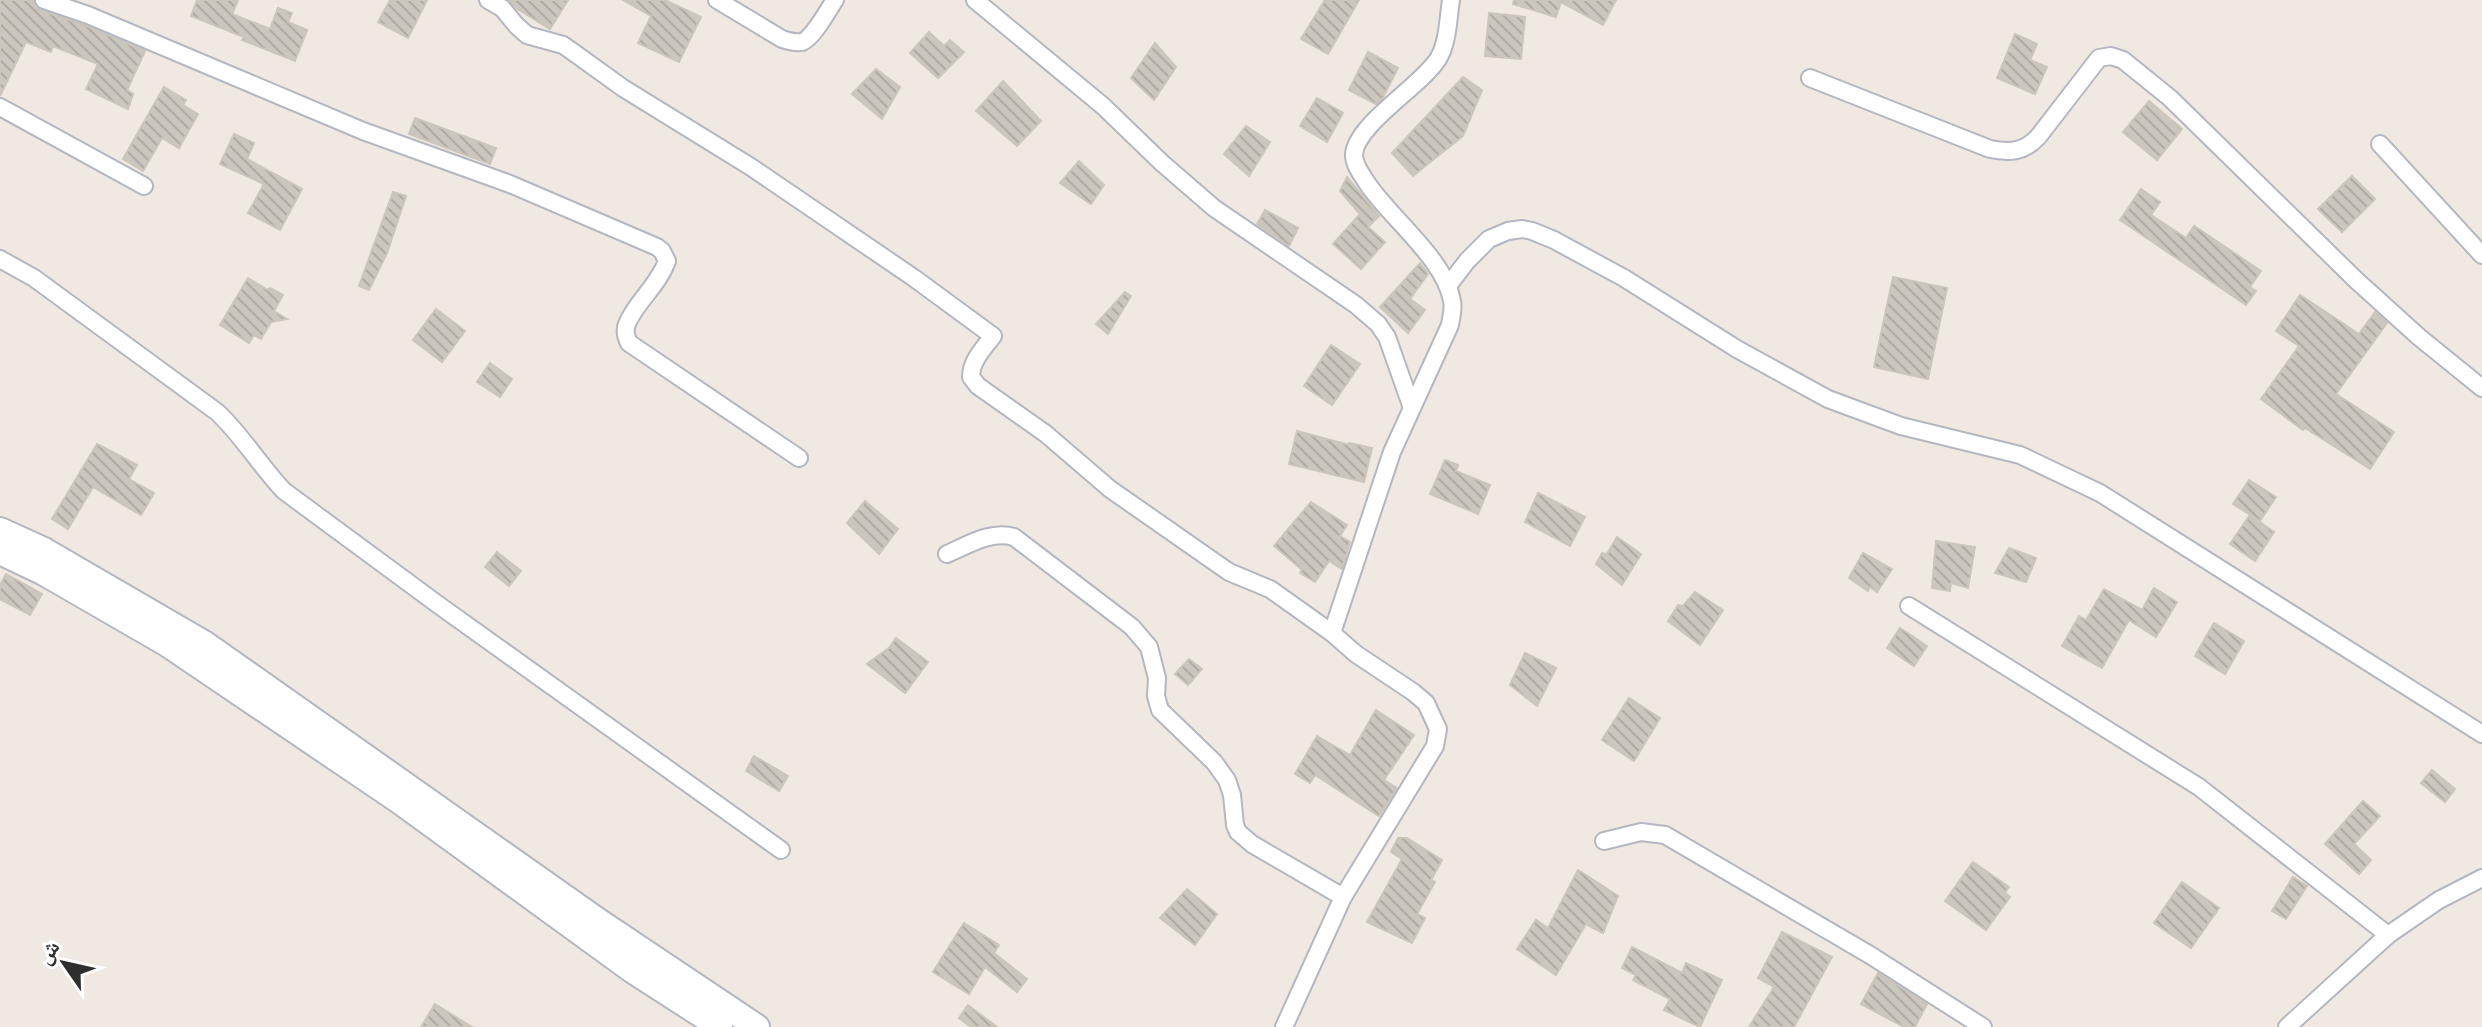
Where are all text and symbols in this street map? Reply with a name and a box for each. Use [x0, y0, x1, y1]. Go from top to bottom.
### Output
north arrow [24, 923, 104, 1003]
text: ش [30, 935, 66, 969]

